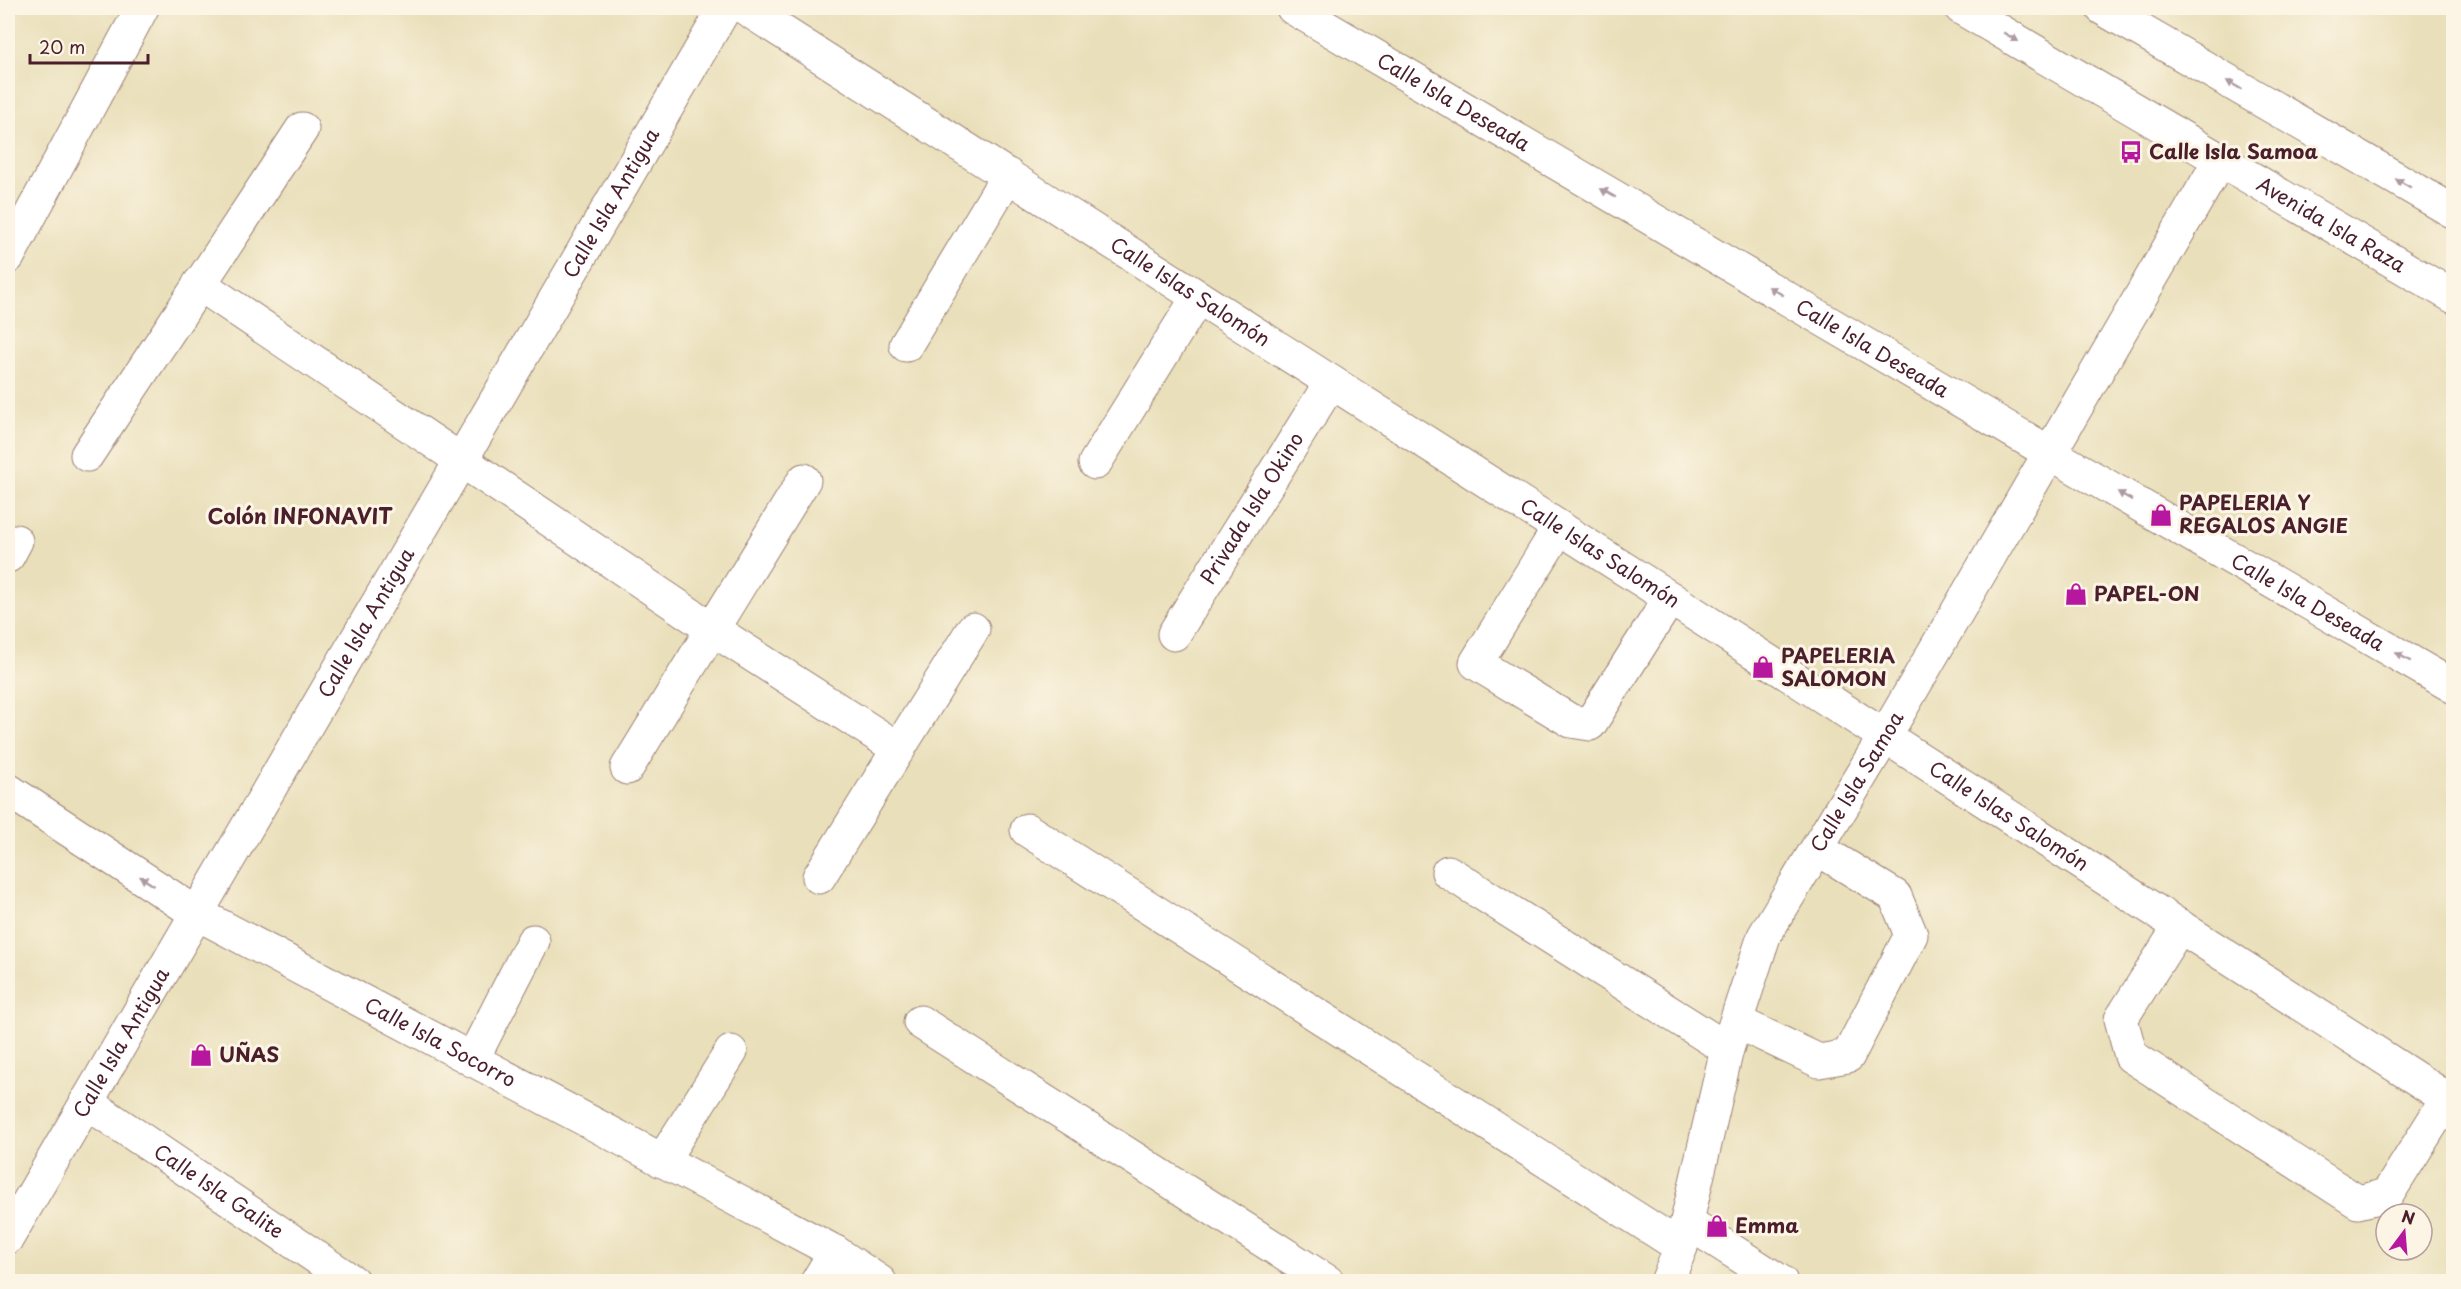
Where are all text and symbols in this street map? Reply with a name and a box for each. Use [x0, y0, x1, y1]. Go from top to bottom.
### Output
scale bar [30, 27, 148, 65]
one-way arrow [2003, 32, 2020, 42]
text: 20 m [39, 33, 85, 60]
street label: Calle Isla Deseada [1372, 45, 1536, 158]
one-way arrow [2225, 80, 2242, 90]
street label: Calle Isla Antigua [555, 121, 666, 283]
place label: Calle Isla Samoa [2149, 136, 2318, 166]
bus stop icon: Calle Isla Samoa [2118, 139, 2144, 165]
street label: Avenida Isla Raza [2252, 169, 2412, 280]
one-way arrow [2394, 178, 2411, 188]
one-way arrow [1600, 187, 1616, 198]
street label: Calle Islas Salomón [1105, 229, 1277, 353]
one-way arrow [1768, 286, 1784, 297]
street label: Calle Isla Deseada [1791, 291, 1955, 405]
street label: Privada Isla Okino [1193, 426, 1310, 590]
place label: PAPELERIA Y REGALOS ANGIE [2179, 487, 2348, 540]
street label: Calle Islas Salomón [1515, 490, 1686, 615]
one-way arrow [2117, 491, 2133, 502]
district label: Colón INFONAVIT [208, 499, 393, 531]
shop icon: PAPELERIA Y REGALOS ANGIE [2148, 502, 2174, 528]
street label: Calle Isla Antigua [310, 541, 421, 703]
street label: Calle Isla Deseada [2226, 545, 2391, 658]
place label: PAPEL-ON [2094, 578, 2200, 608]
shop icon: PAPEL-ON [2063, 581, 2089, 607]
place label: PAPELERIA SALOMON [1781, 640, 1895, 693]
one-way arrow [2395, 652, 2411, 663]
shop icon: PAPELERIA SALOMON [1750, 654, 1776, 680]
street label: Calle Isla Samoa [1802, 705, 1911, 858]
street label: Calle Islas Salomón [1923, 753, 2095, 878]
one-way arrow [138, 876, 155, 887]
street label: Calle Isla Antigua [65, 961, 176, 1123]
street label: Calle Isla Socorro [360, 989, 522, 1094]
place label: UÑAS [219, 1039, 279, 1069]
shop icon: UÑAS [188, 1042, 214, 1068]
street label: Calle Isla Galite [148, 1136, 290, 1245]
north arrow [2374, 1202, 2434, 1262]
text: N [2399, 1203, 2418, 1230]
place label: Emma [1735, 1210, 1799, 1240]
shop icon: Emma [1704, 1213, 1730, 1239]

